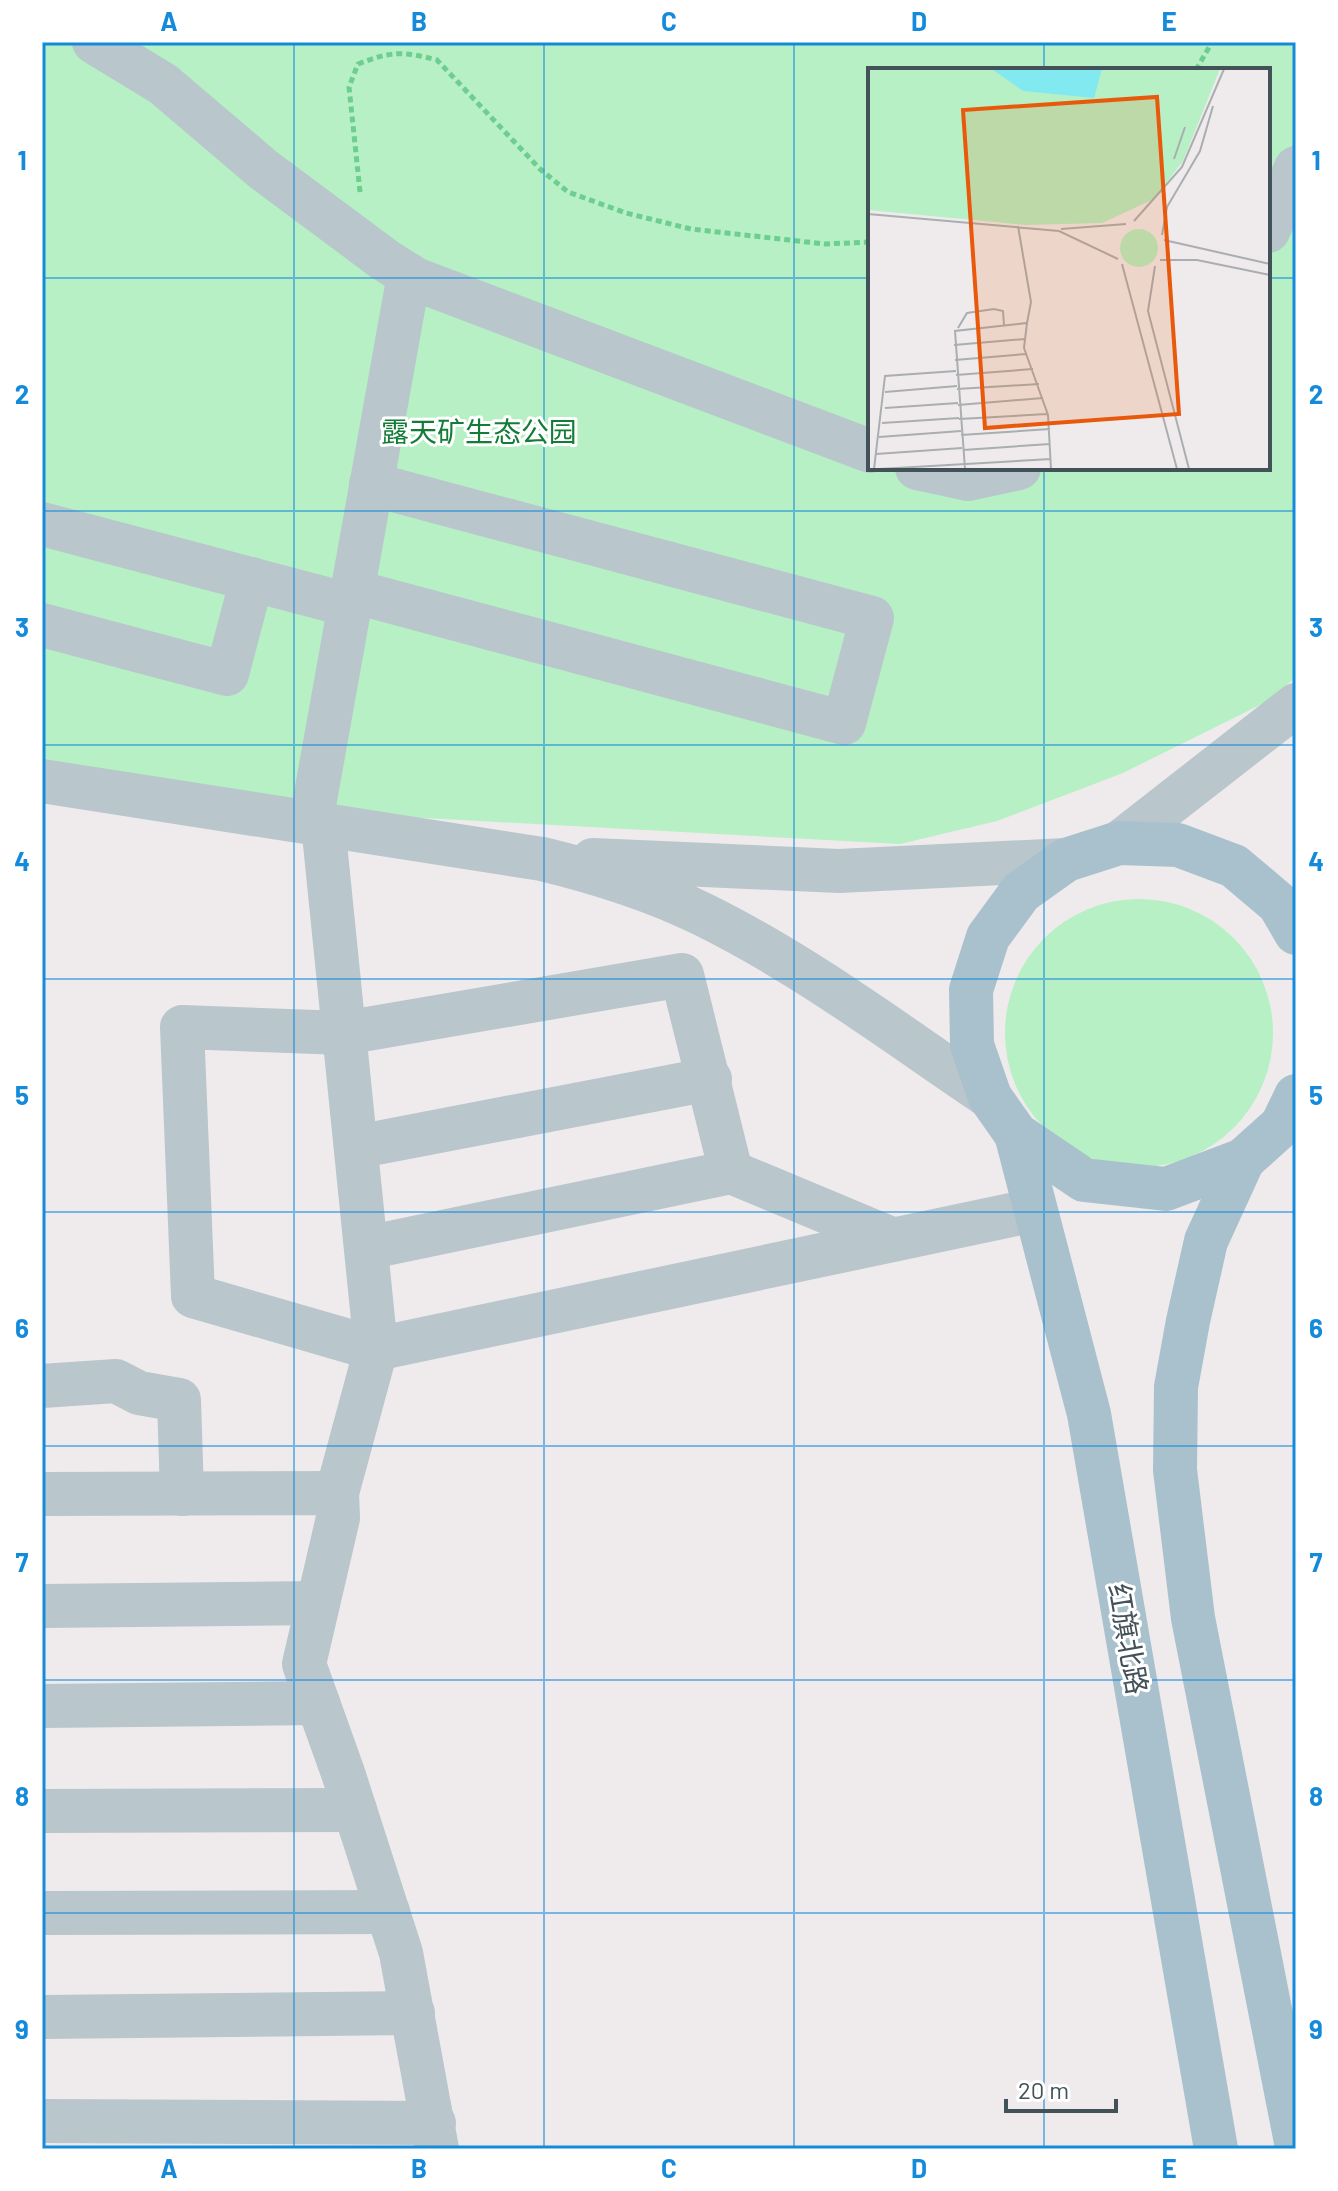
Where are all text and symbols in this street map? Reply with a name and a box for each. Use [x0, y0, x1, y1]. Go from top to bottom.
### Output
text: A [160, 5, 178, 36]
text: B [411, 5, 427, 36]
text: C [661, 5, 677, 36]
text: D [911, 5, 927, 36]
text: E [1161, 5, 1177, 36]
inset map [868, 68, 1270, 470]
text: 1 [17, 144, 27, 175]
text: 1 [1311, 144, 1321, 175]
text: 2 [15, 378, 29, 409]
text: 2 [1309, 378, 1323, 409]
park label: 露天矿生态公园 [381, 414, 577, 448]
text: 3 [15, 611, 29, 642]
text: 3 [1309, 611, 1323, 642]
text: 4 [14, 845, 30, 876]
text: 4 [1308, 845, 1324, 876]
text: 5 [15, 1079, 29, 1110]
text: 5 [1309, 1079, 1323, 1110]
text: 6 [15, 1312, 29, 1343]
text: 6 [1309, 1312, 1323, 1343]
text: 7 [16, 1546, 29, 1577]
text: 7 [1310, 1546, 1323, 1577]
street label: 红旗北路 [1103, 1581, 1155, 1697]
text: 8 [15, 1780, 29, 1811]
text: 8 [1309, 1780, 1323, 1811]
text: 9 [15, 2013, 29, 2044]
text: 9 [1309, 2013, 1323, 2044]
scale bar [1006, 2063, 1116, 2113]
text: 20 m [1018, 2075, 1069, 2104]
text: A [160, 2152, 178, 2183]
text: B [411, 2152, 427, 2183]
text: C [661, 2152, 677, 2183]
text: D [911, 2152, 927, 2183]
text: E [1161, 2152, 1177, 2183]

